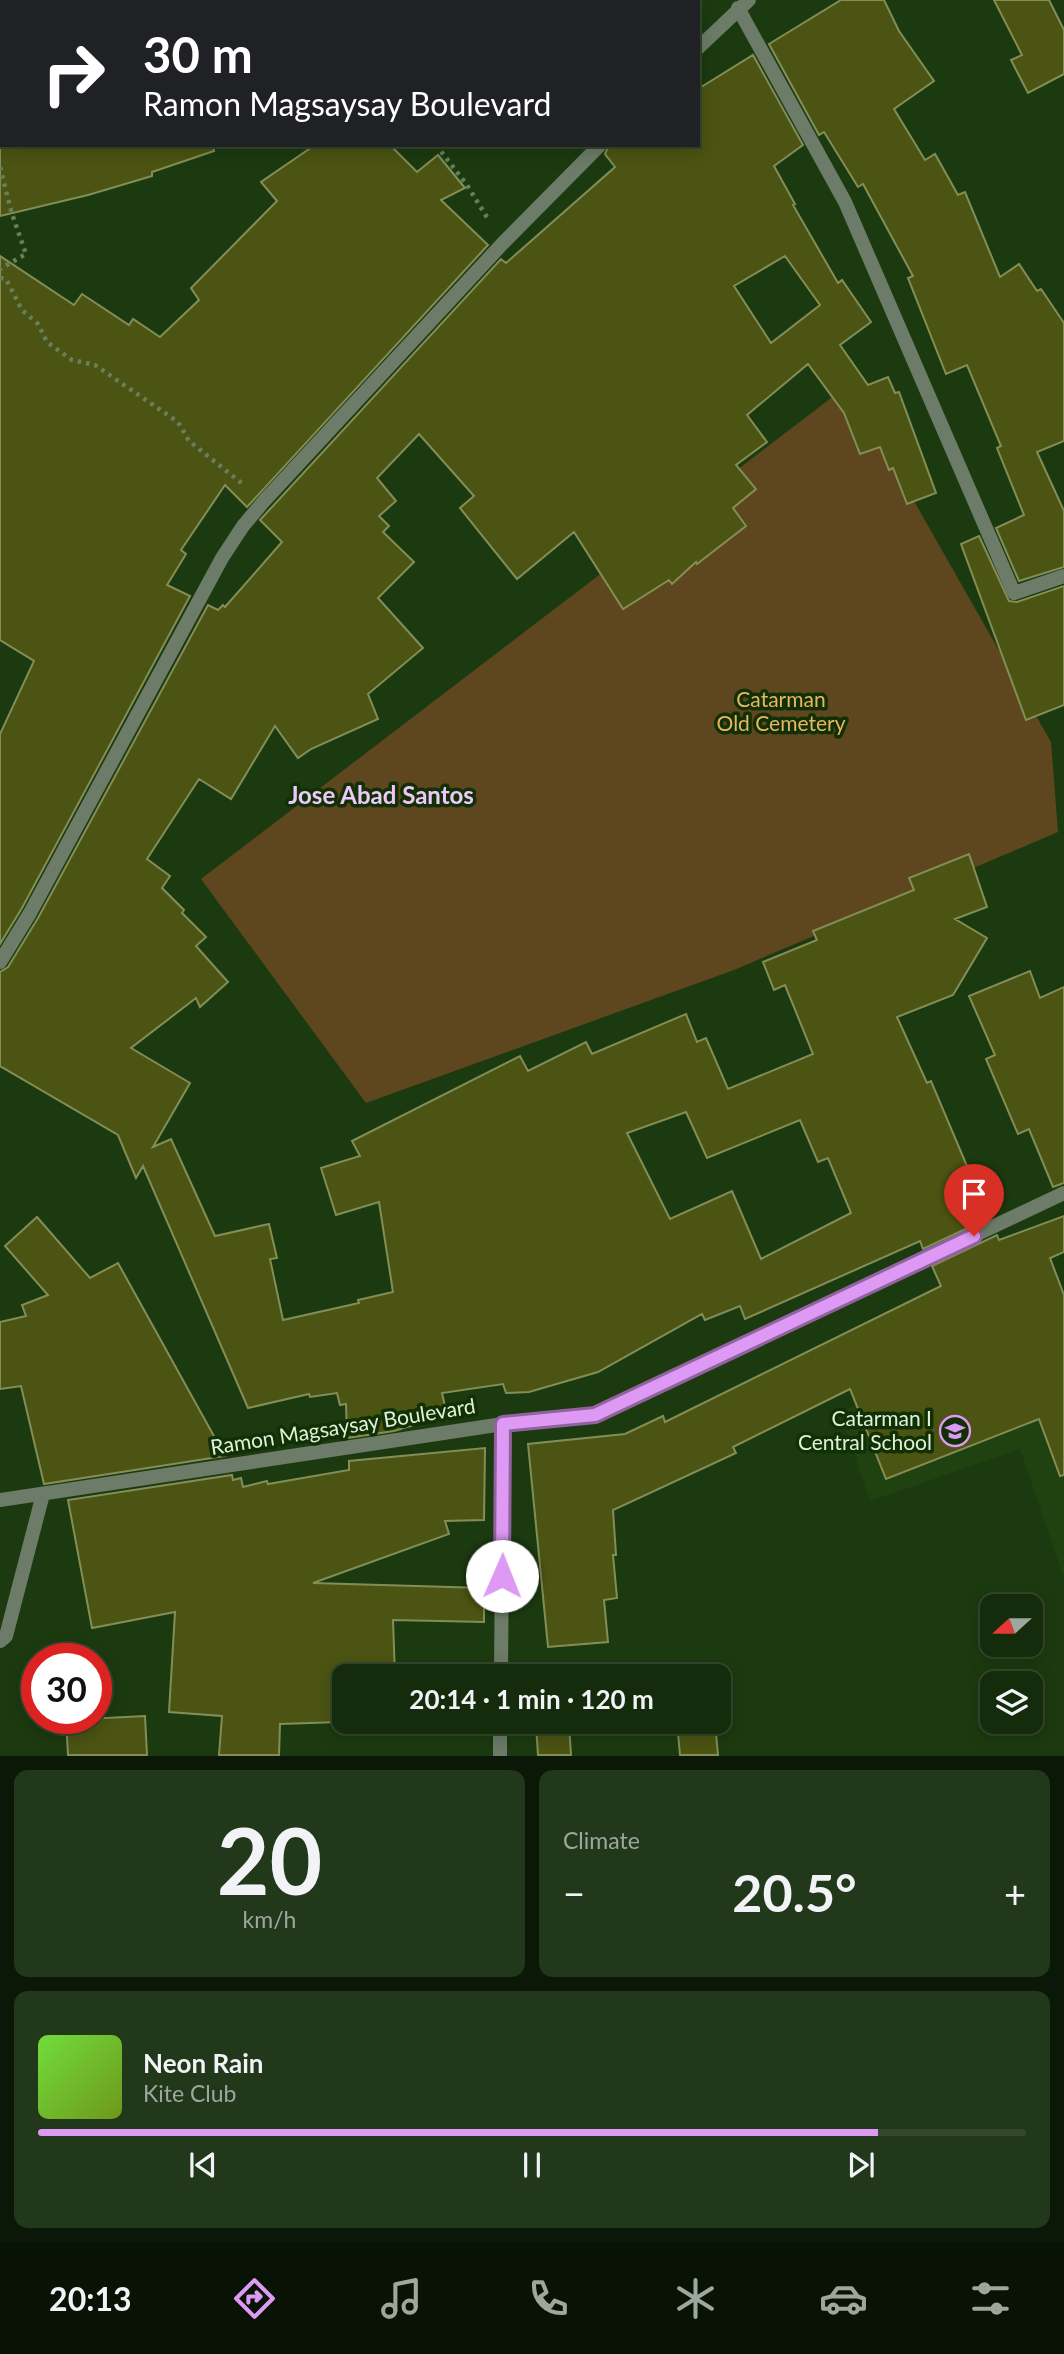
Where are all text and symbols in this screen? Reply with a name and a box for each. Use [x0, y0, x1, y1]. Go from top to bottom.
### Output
text: 30 m [143, 25, 253, 83]
icon: right [28, 28, 119, 119]
text: Ramon Magsaysay Boulevard [143, 84, 551, 123]
park label: Catarman Old Cemetery [717, 686, 846, 735]
district label: Jose Abad Santos [288, 780, 474, 809]
pin [944, 1164, 1004, 1236]
icon: arrive [955, 1175, 993, 1213]
street label: Ramon Magsaysay Boulevard [208, 1392, 477, 1459]
place label: Catarman I Central School [798, 1405, 932, 1454]
school or university icon: Catarman I Central School [938, 1414, 972, 1448]
position arrow [465, 1539, 539, 1613]
north arrow [980, 1594, 1043, 1657]
map controls [980, 1594, 1043, 1734]
speed limit sign: 30 [21, 1643, 112, 1734]
button: layers [980, 1671, 1043, 1734]
text: 20:14 · 1 min · 120 m [409, 1683, 654, 1715]
text: 20 [217, 1805, 322, 1914]
text: Climate [563, 1826, 640, 1854]
text: 20.5° [732, 1861, 857, 1923]
text: − [563, 1870, 585, 1916]
text: + [1004, 1870, 1026, 1916]
text: km/h [243, 1905, 296, 1933]
text: Neon Rain [143, 2047, 263, 2079]
text: Kite Club [143, 2079, 236, 2107]
icon: previous [184, 2146, 222, 2184]
icon: pause [513, 2146, 551, 2184]
icon: next [842, 2146, 880, 2184]
icon: directions [230, 2274, 279, 2323]
icon: music [377, 2274, 426, 2323]
icon: phone [524, 2274, 573, 2323]
icon: climate [671, 2274, 720, 2323]
icon: car [819, 2274, 868, 2323]
icon: filters [966, 2274, 1015, 2323]
text: 20:13 [49, 2279, 132, 2318]

